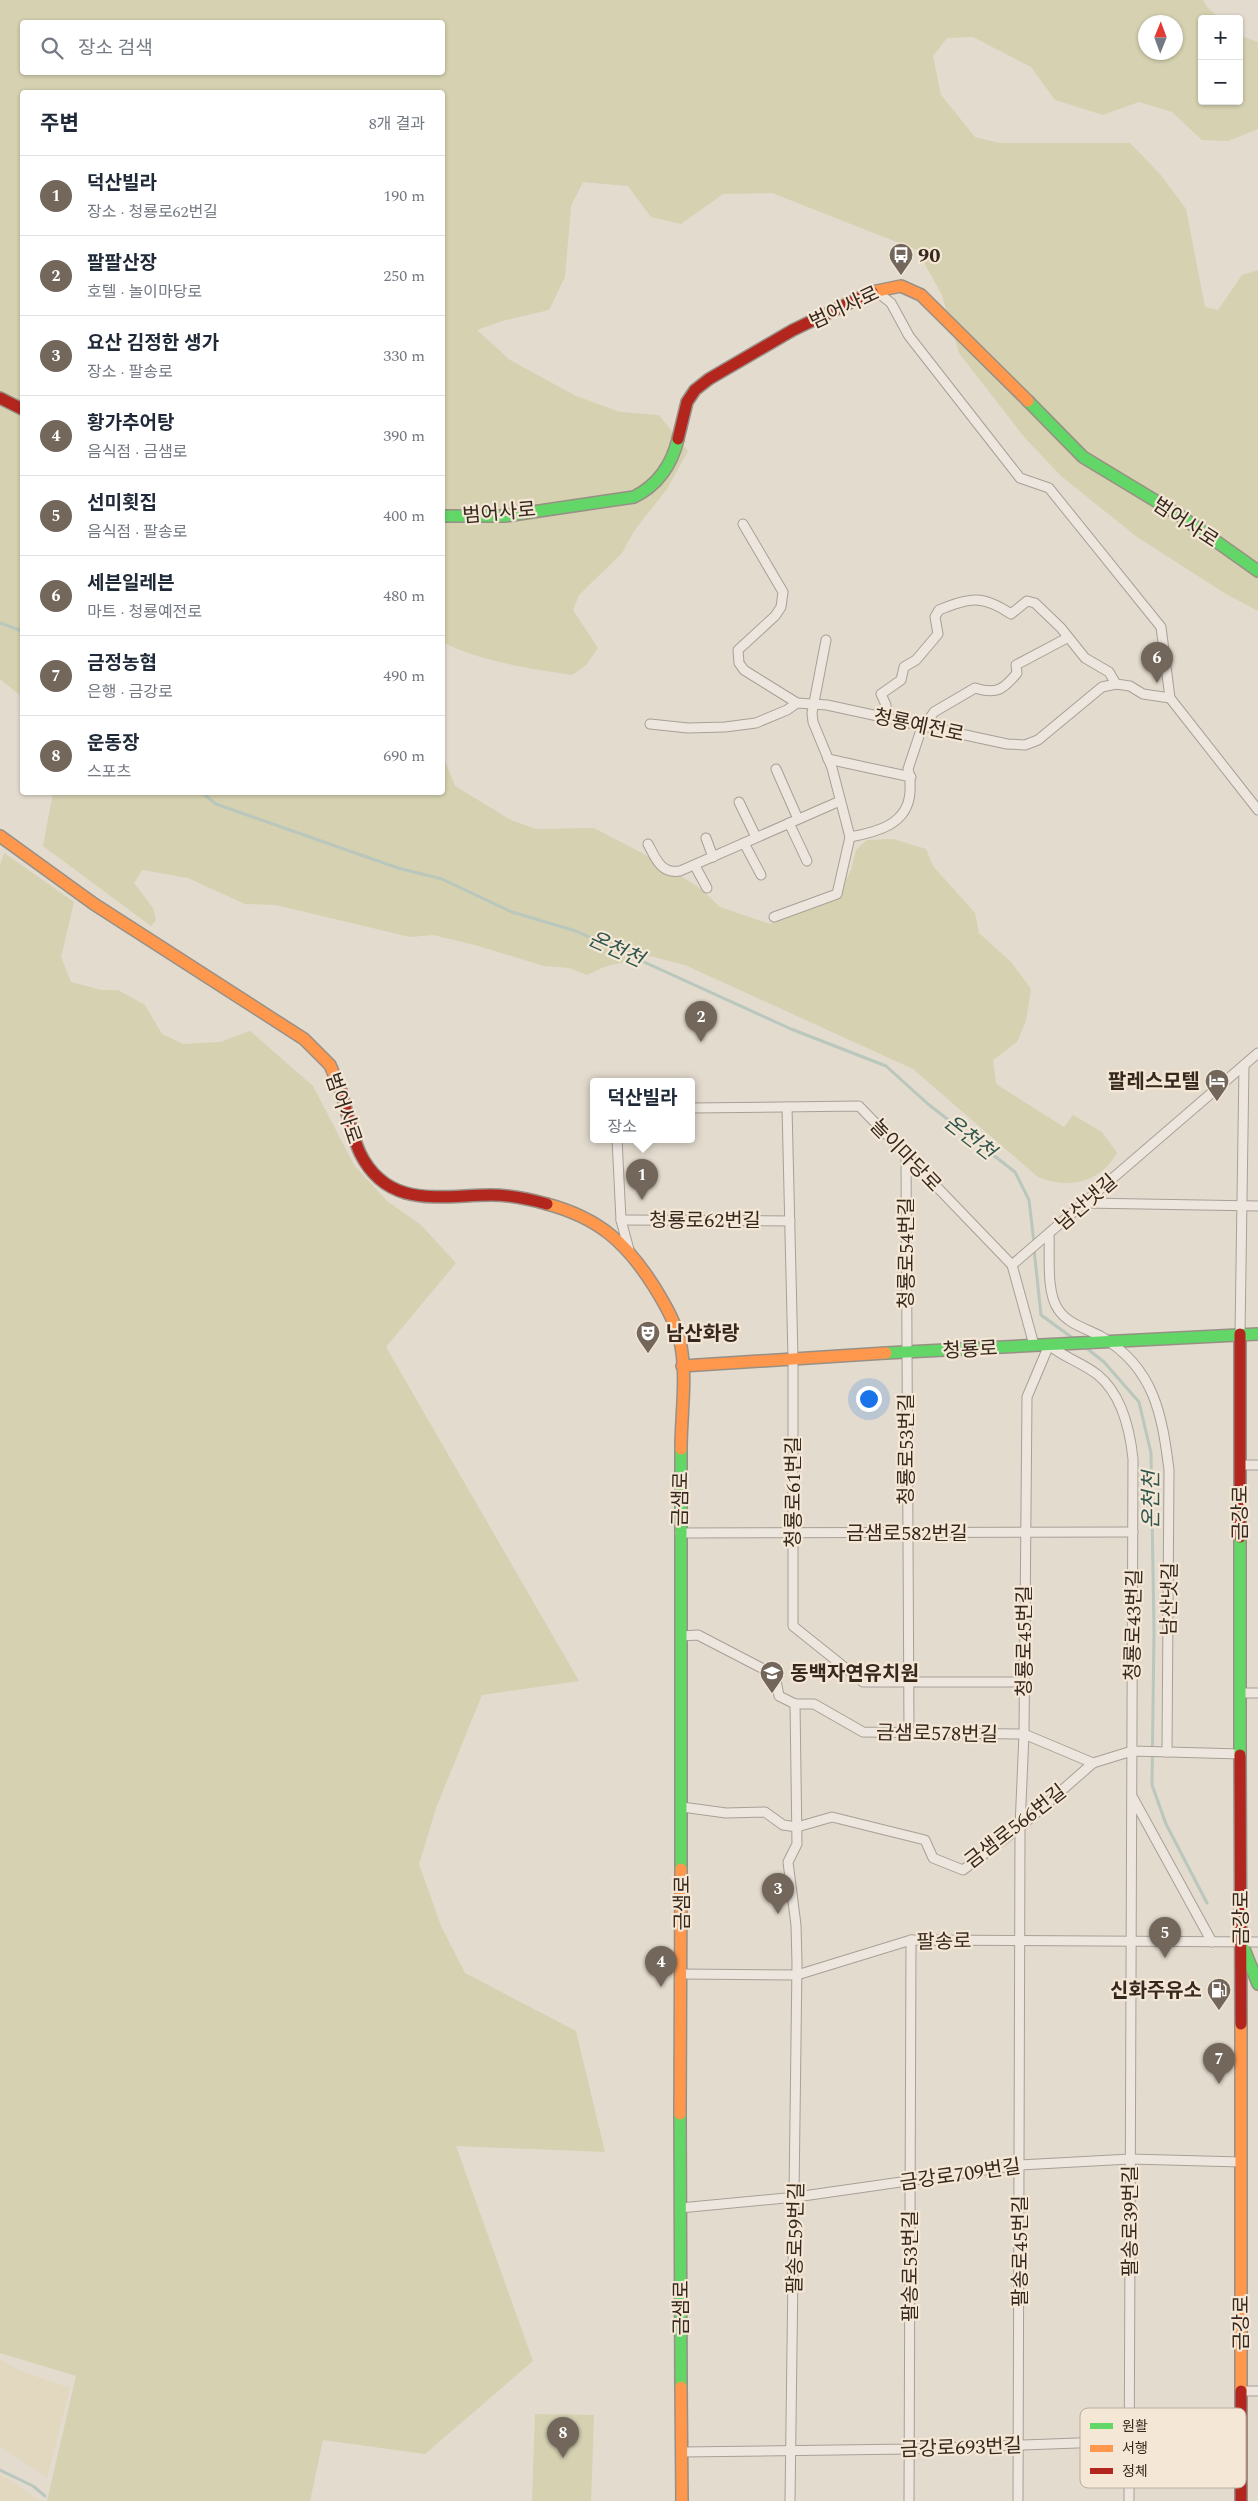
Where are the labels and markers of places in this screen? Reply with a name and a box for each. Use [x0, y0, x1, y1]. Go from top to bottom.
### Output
place label: 90 [918, 241, 940, 271]
bus stop icon: 90 [888, 242, 914, 276]
pin: 6 [1141, 642, 1173, 683]
pin: 2 [685, 1001, 717, 1042]
place label: 팔레스모텔 [1108, 1067, 1200, 1097]
hotel icon: 팔레스모텔 [1204, 1068, 1230, 1102]
pin: 1 [626, 1159, 658, 1200]
place label: 남산화랑 [666, 1319, 740, 1349]
theatre icon: 남산화랑 [635, 1320, 661, 1354]
place label: 동백자연유치원 [790, 1659, 919, 1689]
school or university icon: 동백자연유치원 [759, 1660, 785, 1694]
pin: 3 [762, 1873, 794, 1914]
pin: 5 [1149, 1917, 1181, 1958]
pin: 4 [645, 1946, 677, 1987]
place label: 신화주유소 [1110, 1976, 1202, 2006]
fuel station icon: 신화주유소 [1206, 1977, 1232, 2011]
pin: 7 [1203, 2043, 1235, 2084]
pin: 8 [547, 2417, 579, 2458]

